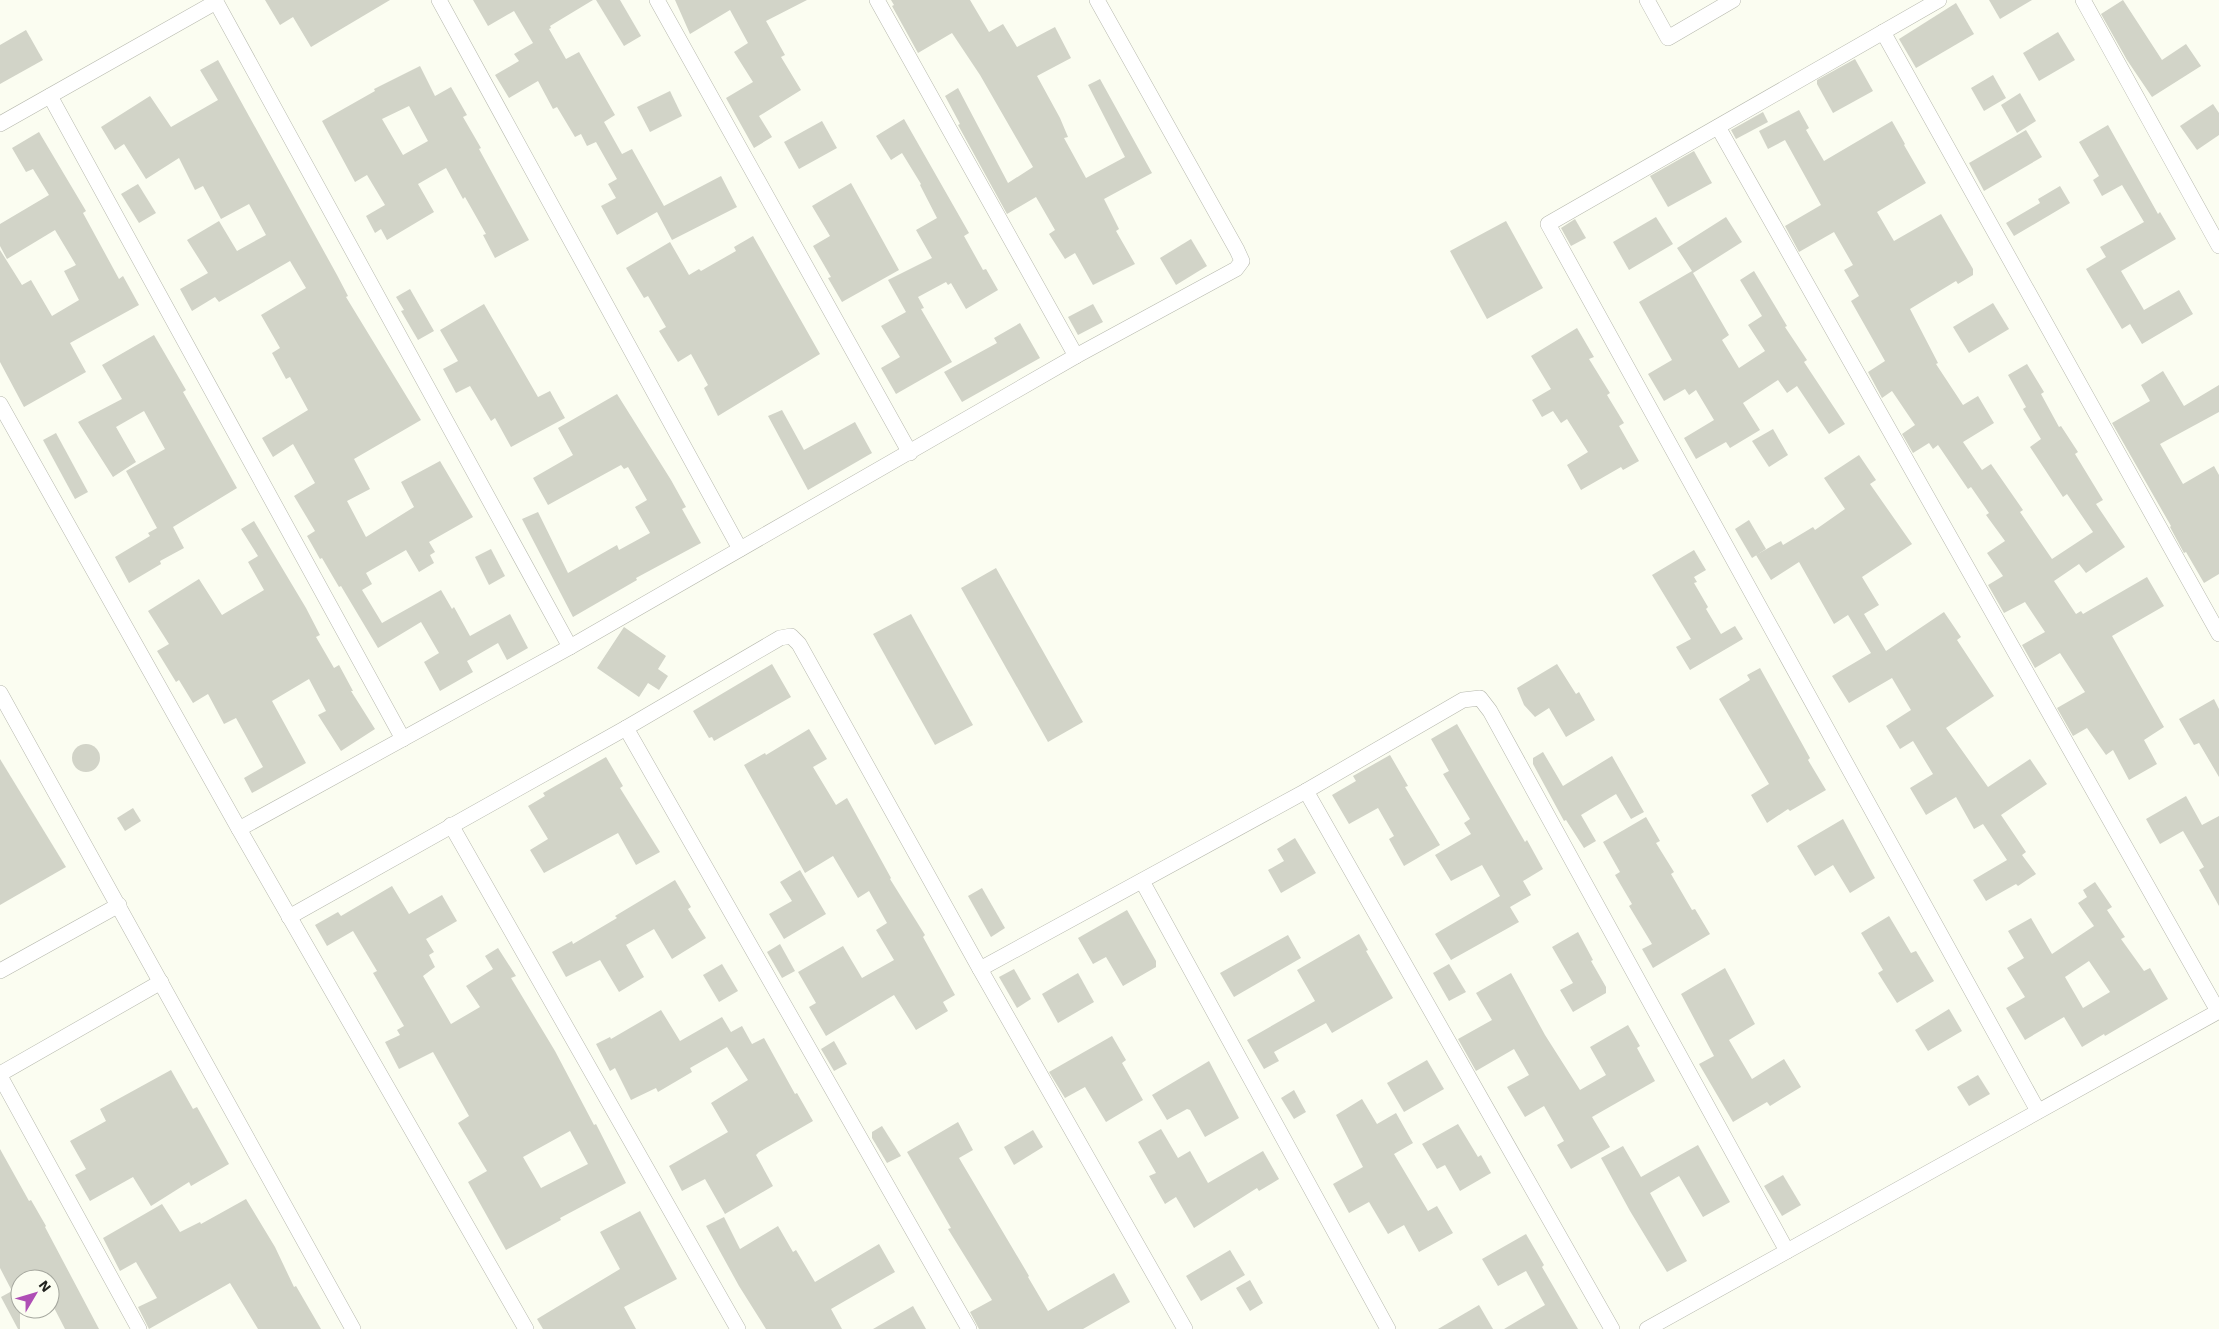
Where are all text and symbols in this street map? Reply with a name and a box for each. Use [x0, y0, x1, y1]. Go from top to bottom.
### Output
north arrow [10, 1269, 60, 1319]
text: N [36, 1277, 55, 1295]

